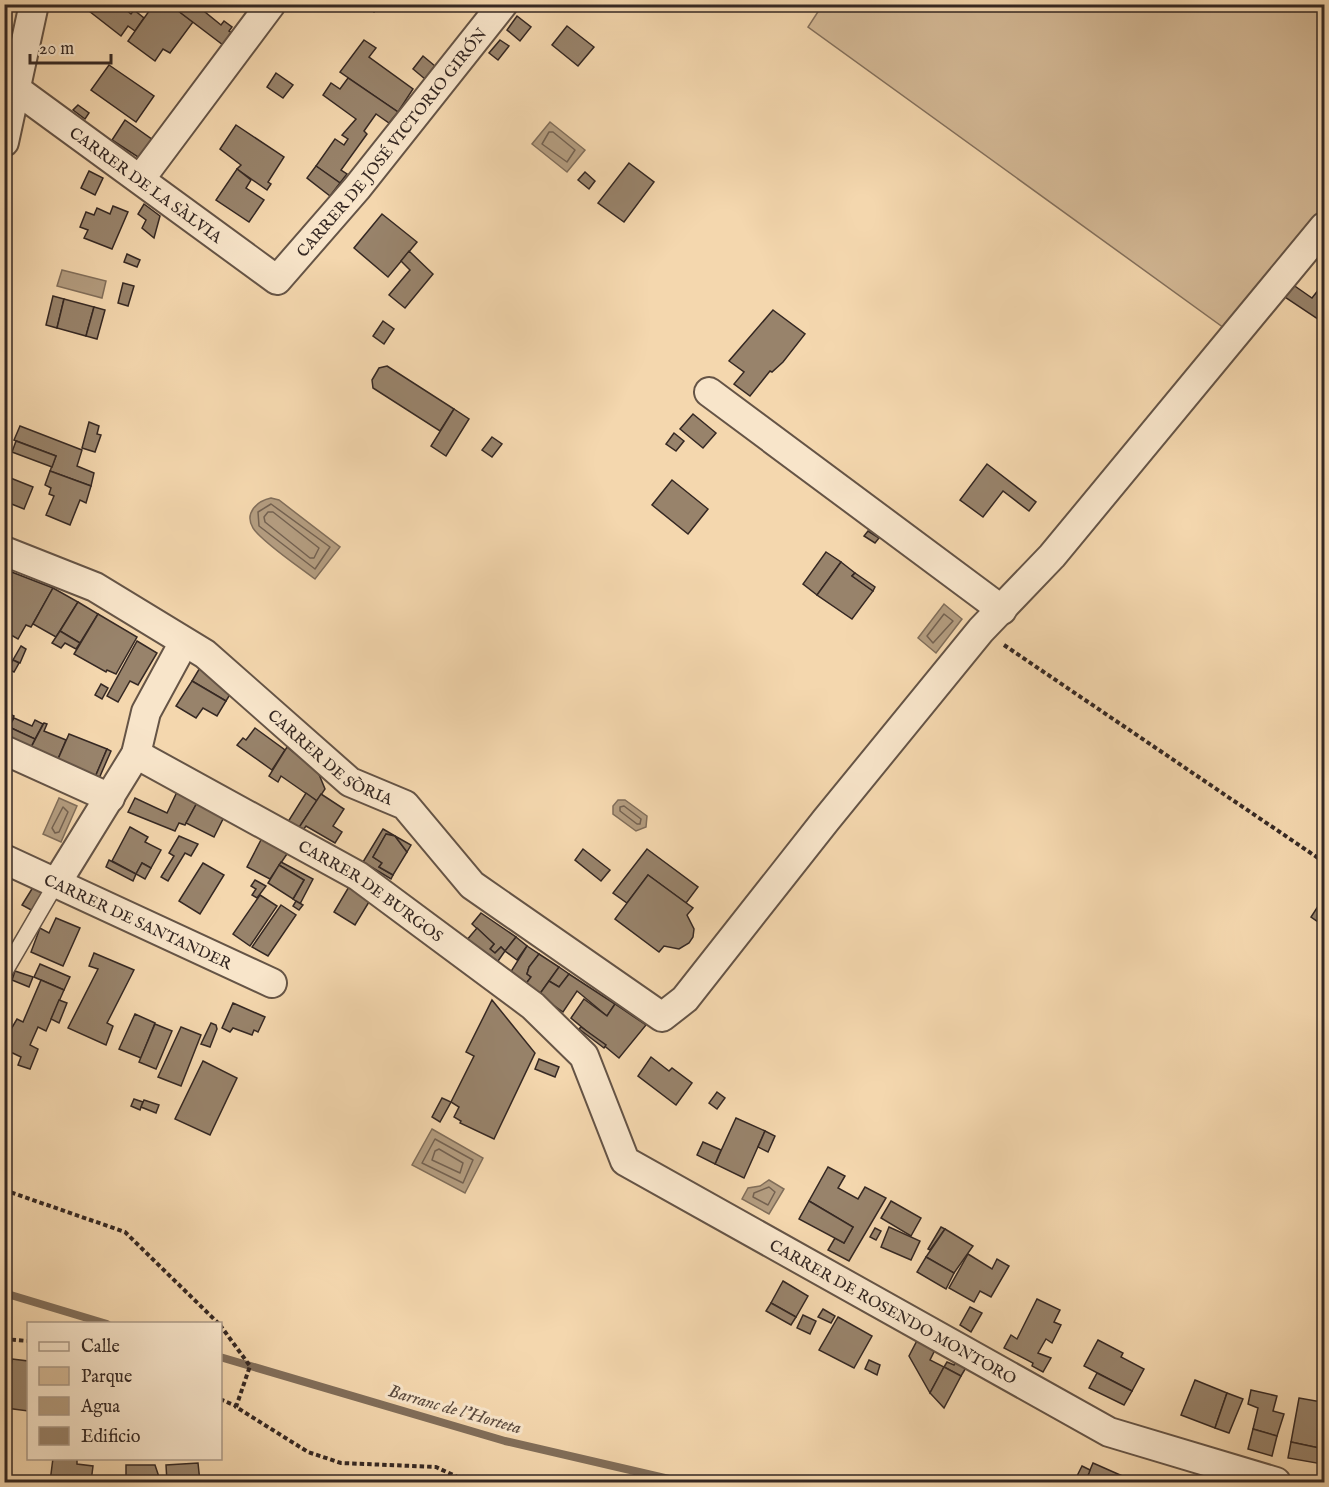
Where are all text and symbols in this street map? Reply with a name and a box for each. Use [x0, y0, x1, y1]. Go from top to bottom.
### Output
street label: CARRER DE JOSÉ VICTORIO GIRÓN [293, 25, 492, 262]
scale bar [30, 27, 111, 65]
text: 20 m [39, 38, 74, 61]
street label: CARRER DE LA SÀLVIA [65, 124, 226, 249]
street label: CARRER DE SÒRIA [263, 706, 396, 811]
street label: CARRER DE BURGOS [294, 837, 446, 948]
street label: CARRER DE SANTANDER [40, 871, 235, 975]
street label: CARRER DE ROSENDO MONTORO [765, 1236, 1019, 1390]
legend [27, 1322, 222, 1460]
text: Calle [81, 1336, 120, 1359]
text: Parque [81, 1366, 132, 1389]
water label: Barranc de l'Horteta [385, 1380, 524, 1440]
text: Agua [80, 1396, 120, 1419]
text: Edificio [81, 1426, 141, 1449]

